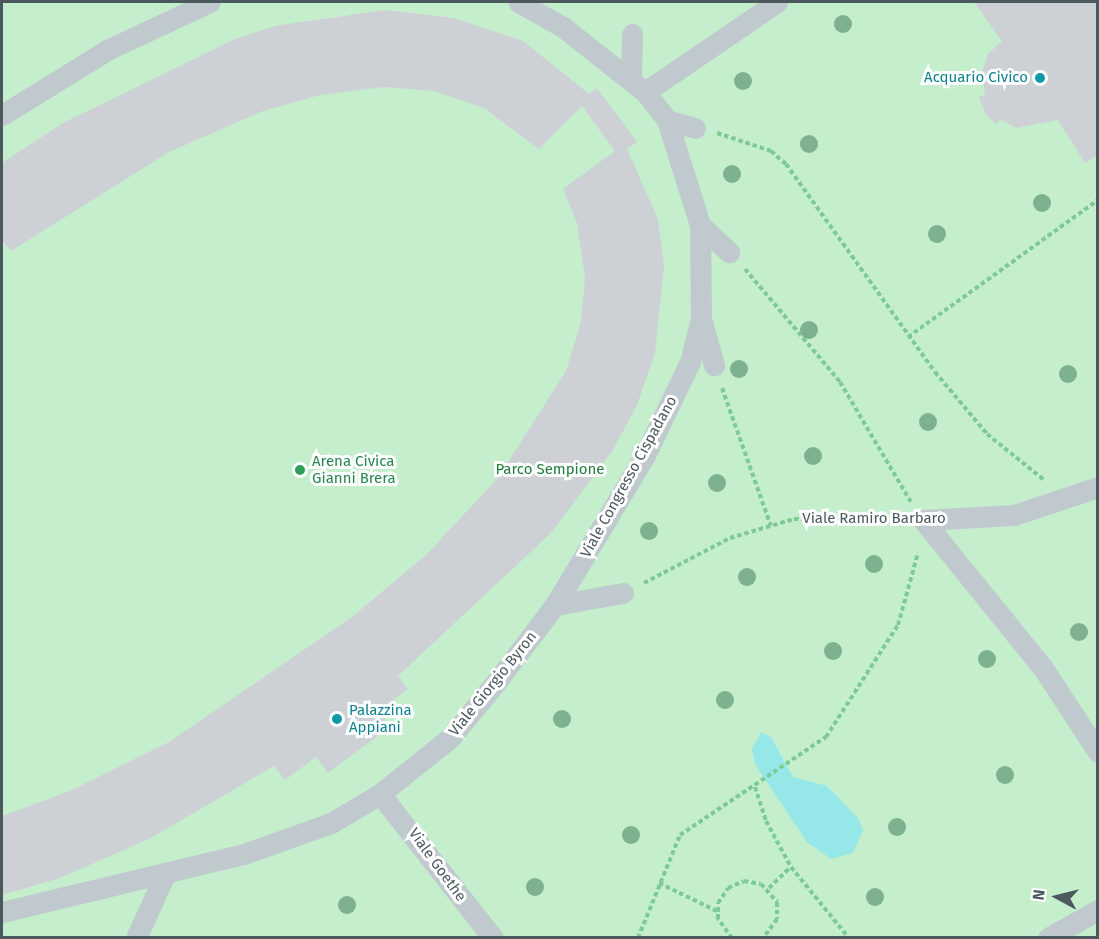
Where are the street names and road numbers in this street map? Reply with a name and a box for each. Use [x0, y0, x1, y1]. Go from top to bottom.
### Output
street label: Viale Congresso Cispadano [577, 393, 681, 561]
street label: Viale Ramiro Barbaro [802, 510, 946, 528]
street label: Viale Giorgio Byron [445, 628, 541, 740]
street label: Viale Goethe [404, 825, 470, 905]

